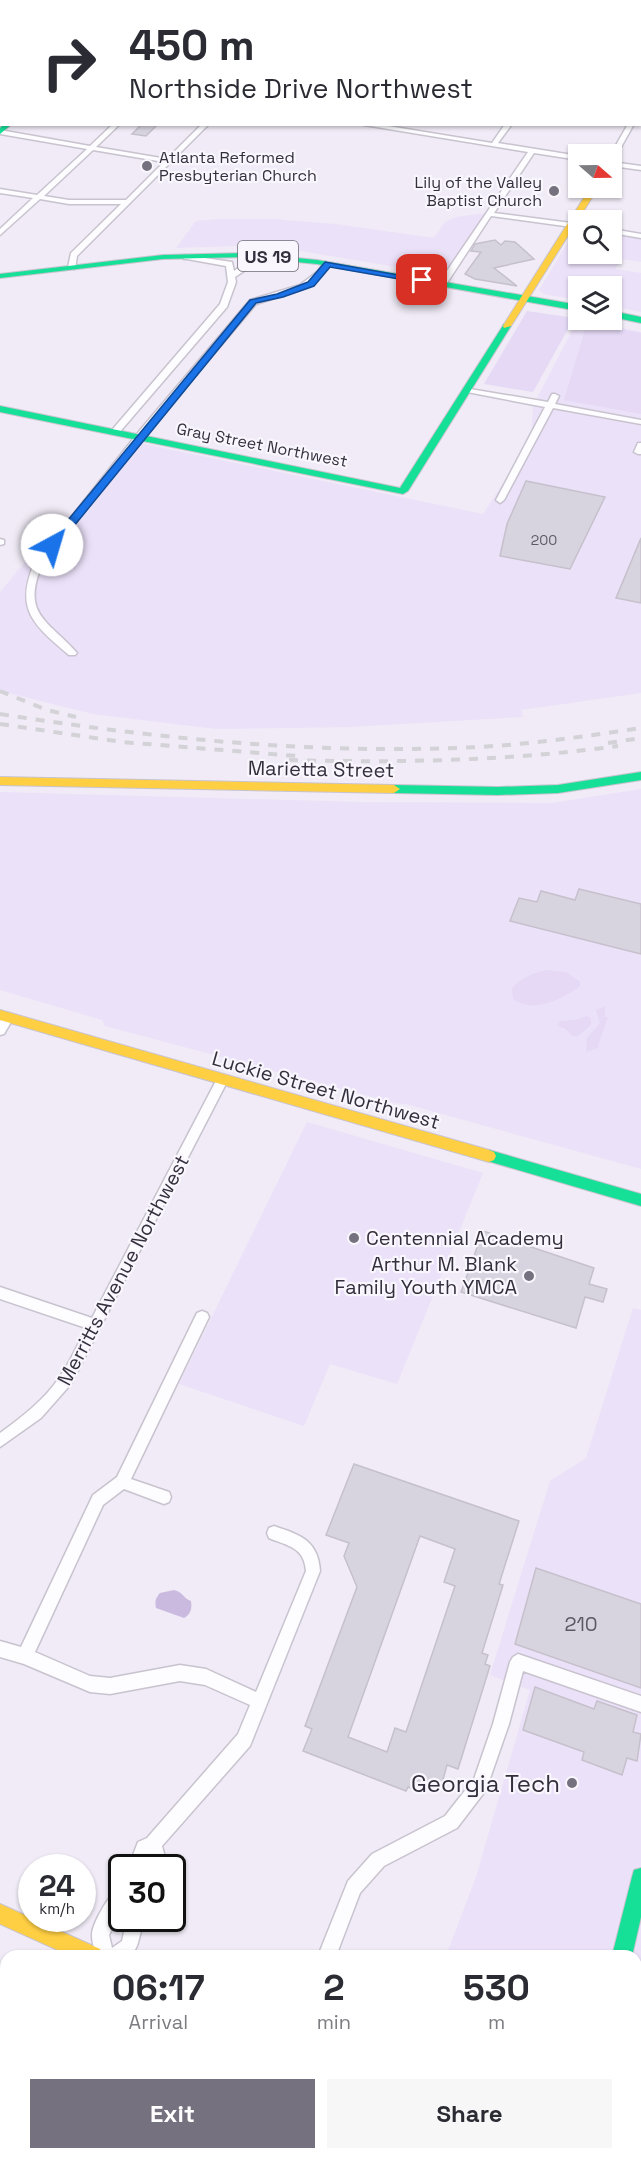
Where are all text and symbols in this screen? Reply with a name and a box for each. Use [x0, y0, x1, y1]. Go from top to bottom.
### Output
text: 450 m [129, 19, 255, 72]
icon: right [30, 24, 108, 102]
text: Northside Drive Northwest [129, 71, 473, 106]
north arrow [568, 144, 622, 198]
map controls [568, 144, 622, 330]
place label: Atlanta Reformed Presbyterian Church [159, 147, 317, 186]
marker: Atlanta Reformed Presbyterian Church [140, 159, 154, 173]
place label: Lily of the Valley Baptist Church [415, 172, 542, 211]
marker: Lily of the Valley Baptist Church [547, 184, 561, 198]
button: search [568, 210, 622, 264]
road number: US 19 [238, 241, 298, 271]
pin [396, 254, 447, 305]
icon: arrive [405, 263, 438, 296]
button: layers [568, 276, 622, 330]
street label: Gray Street Northwest [175, 418, 349, 472]
position arrow [20, 513, 84, 577]
house number: 200 [531, 531, 557, 549]
street label: Marietta Street [248, 755, 394, 783]
street label: Luckie Street Northwest [209, 1045, 443, 1135]
street label: Merritts Avenue Northwest [51, 1150, 195, 1390]
place label: Centennial Academy [366, 1225, 564, 1251]
marker: Centennial Academy [347, 1231, 361, 1245]
place label: Arthur M. Blank Family Youth YMCA [335, 1251, 517, 1300]
marker: Arthur M. Blank Family Youth YMCA [522, 1269, 536, 1283]
house number: 210 [564, 1611, 598, 1637]
place label: Georgia Tech [411, 1768, 560, 1799]
marker: Georgia Tech [565, 1776, 579, 1790]
speed limit sign: 30 [108, 1854, 186, 1932]
text: 24 [39, 1866, 75, 1905]
text: km/h [39, 1899, 75, 1918]
text: 06:17 [112, 1965, 205, 2011]
text: 2 [323, 1965, 345, 2011]
text: 530 [463, 1965, 530, 2011]
text: Arrival [129, 2009, 188, 2035]
text: min [317, 2009, 351, 2035]
text: m [488, 2009, 505, 2035]
button: Exit [30, 2079, 315, 2148]
button: Share [327, 2079, 612, 2148]

